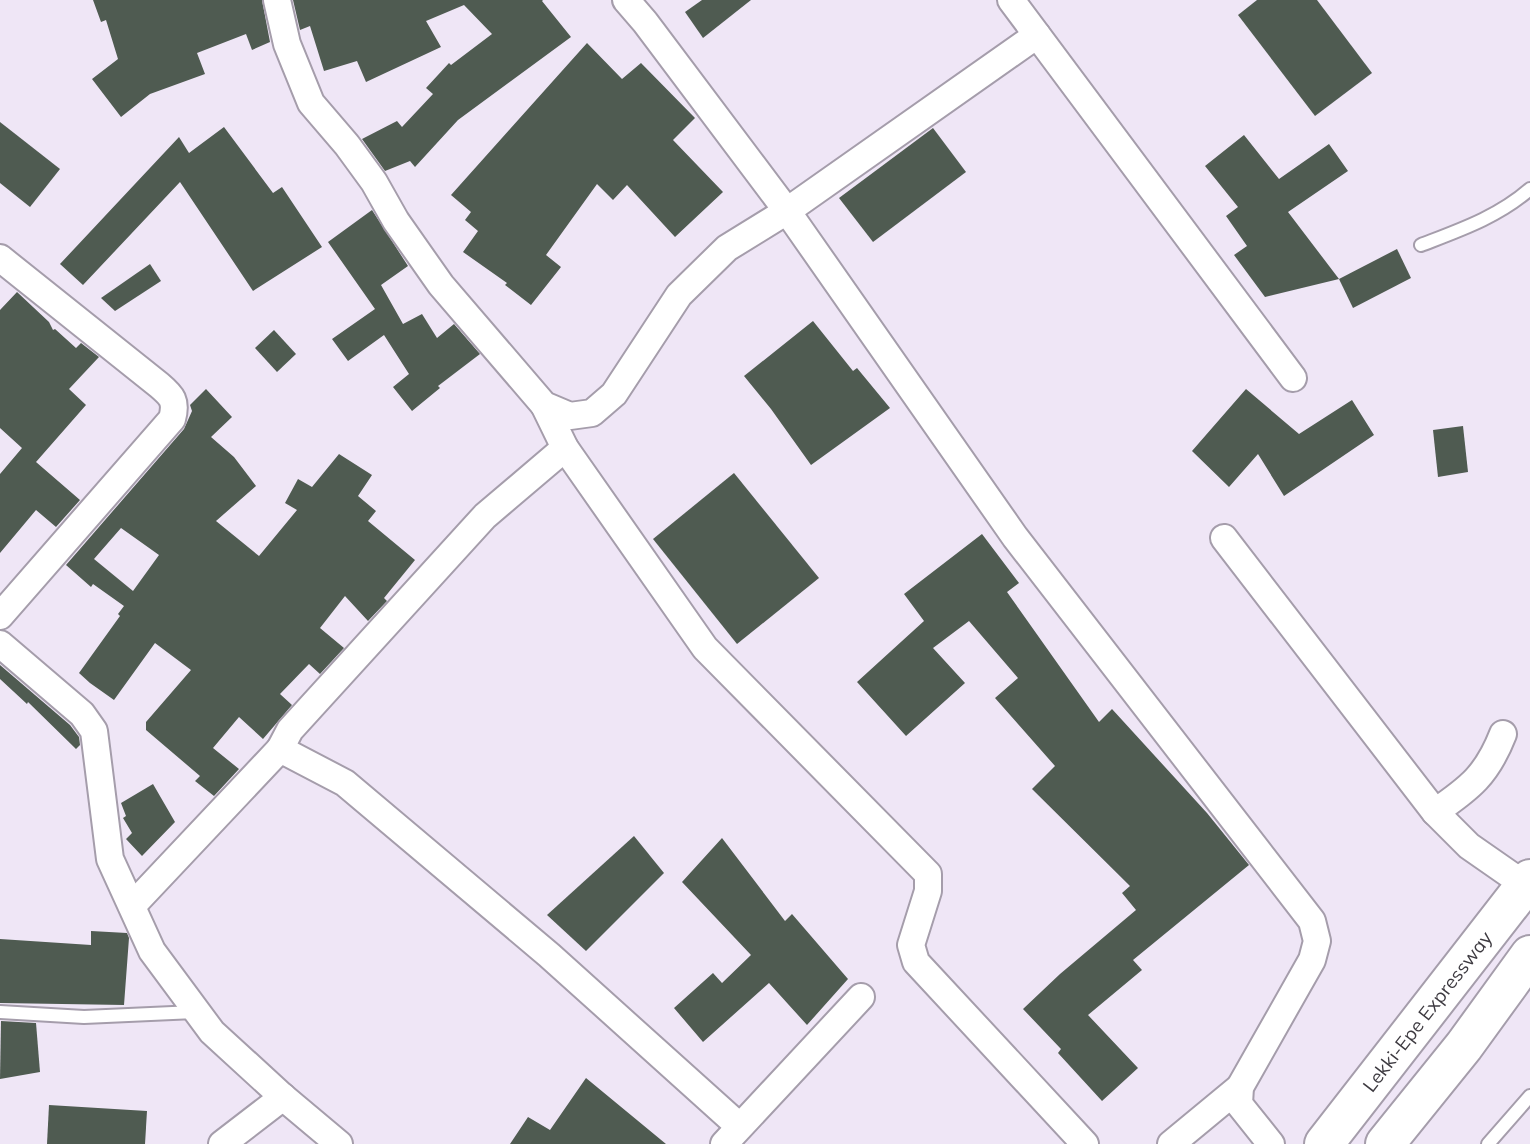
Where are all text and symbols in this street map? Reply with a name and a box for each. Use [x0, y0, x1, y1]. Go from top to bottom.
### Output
street label: Lekki-Epe Expressway [1357, 926, 1497, 1097]

